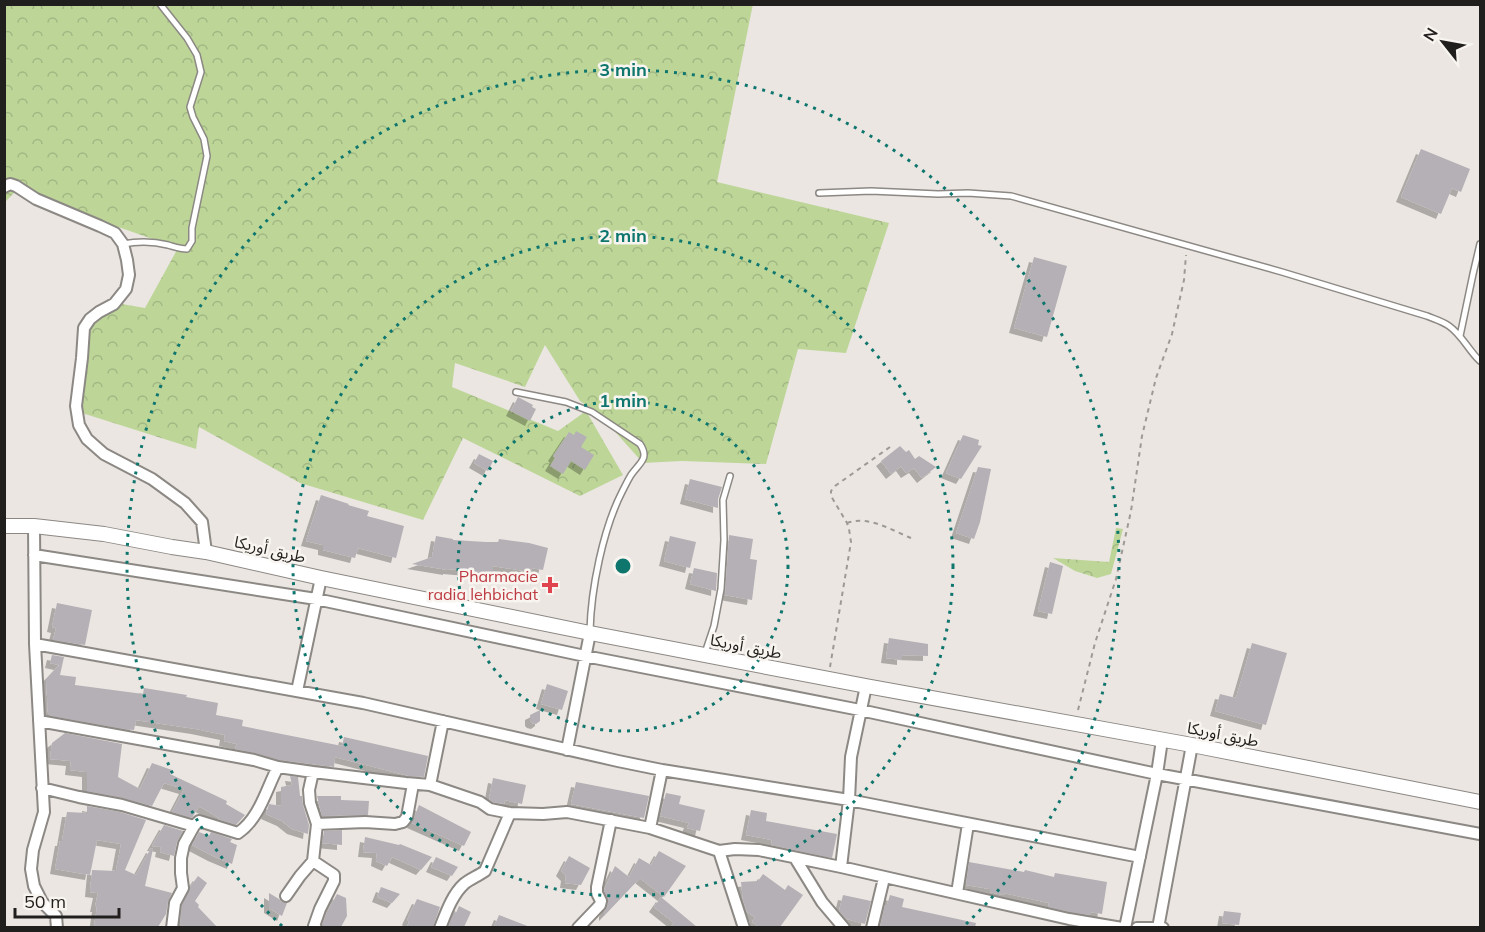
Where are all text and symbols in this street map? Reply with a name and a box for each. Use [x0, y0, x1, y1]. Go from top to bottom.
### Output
north arrow [1413, 12, 1473, 72]
text: N [1418, 24, 1442, 45]
text: 3 min [599, 58, 647, 81]
text: 2 min [599, 224, 647, 247]
text: 1 min [599, 389, 647, 412]
street label: طريق أوريكا [232, 531, 308, 568]
centre of rings [613, 556, 633, 576]
place label: Pharmacie radia lehbichat [428, 566, 538, 604]
marker: Pharmacie radia lehbichat [543, 578, 557, 592]
street label: طريق أوريكا [708, 629, 784, 664]
street label: طريق أوريكا [1185, 717, 1261, 752]
scale bar [15, 881, 118, 919]
text: 50 m [24, 890, 66, 913]

